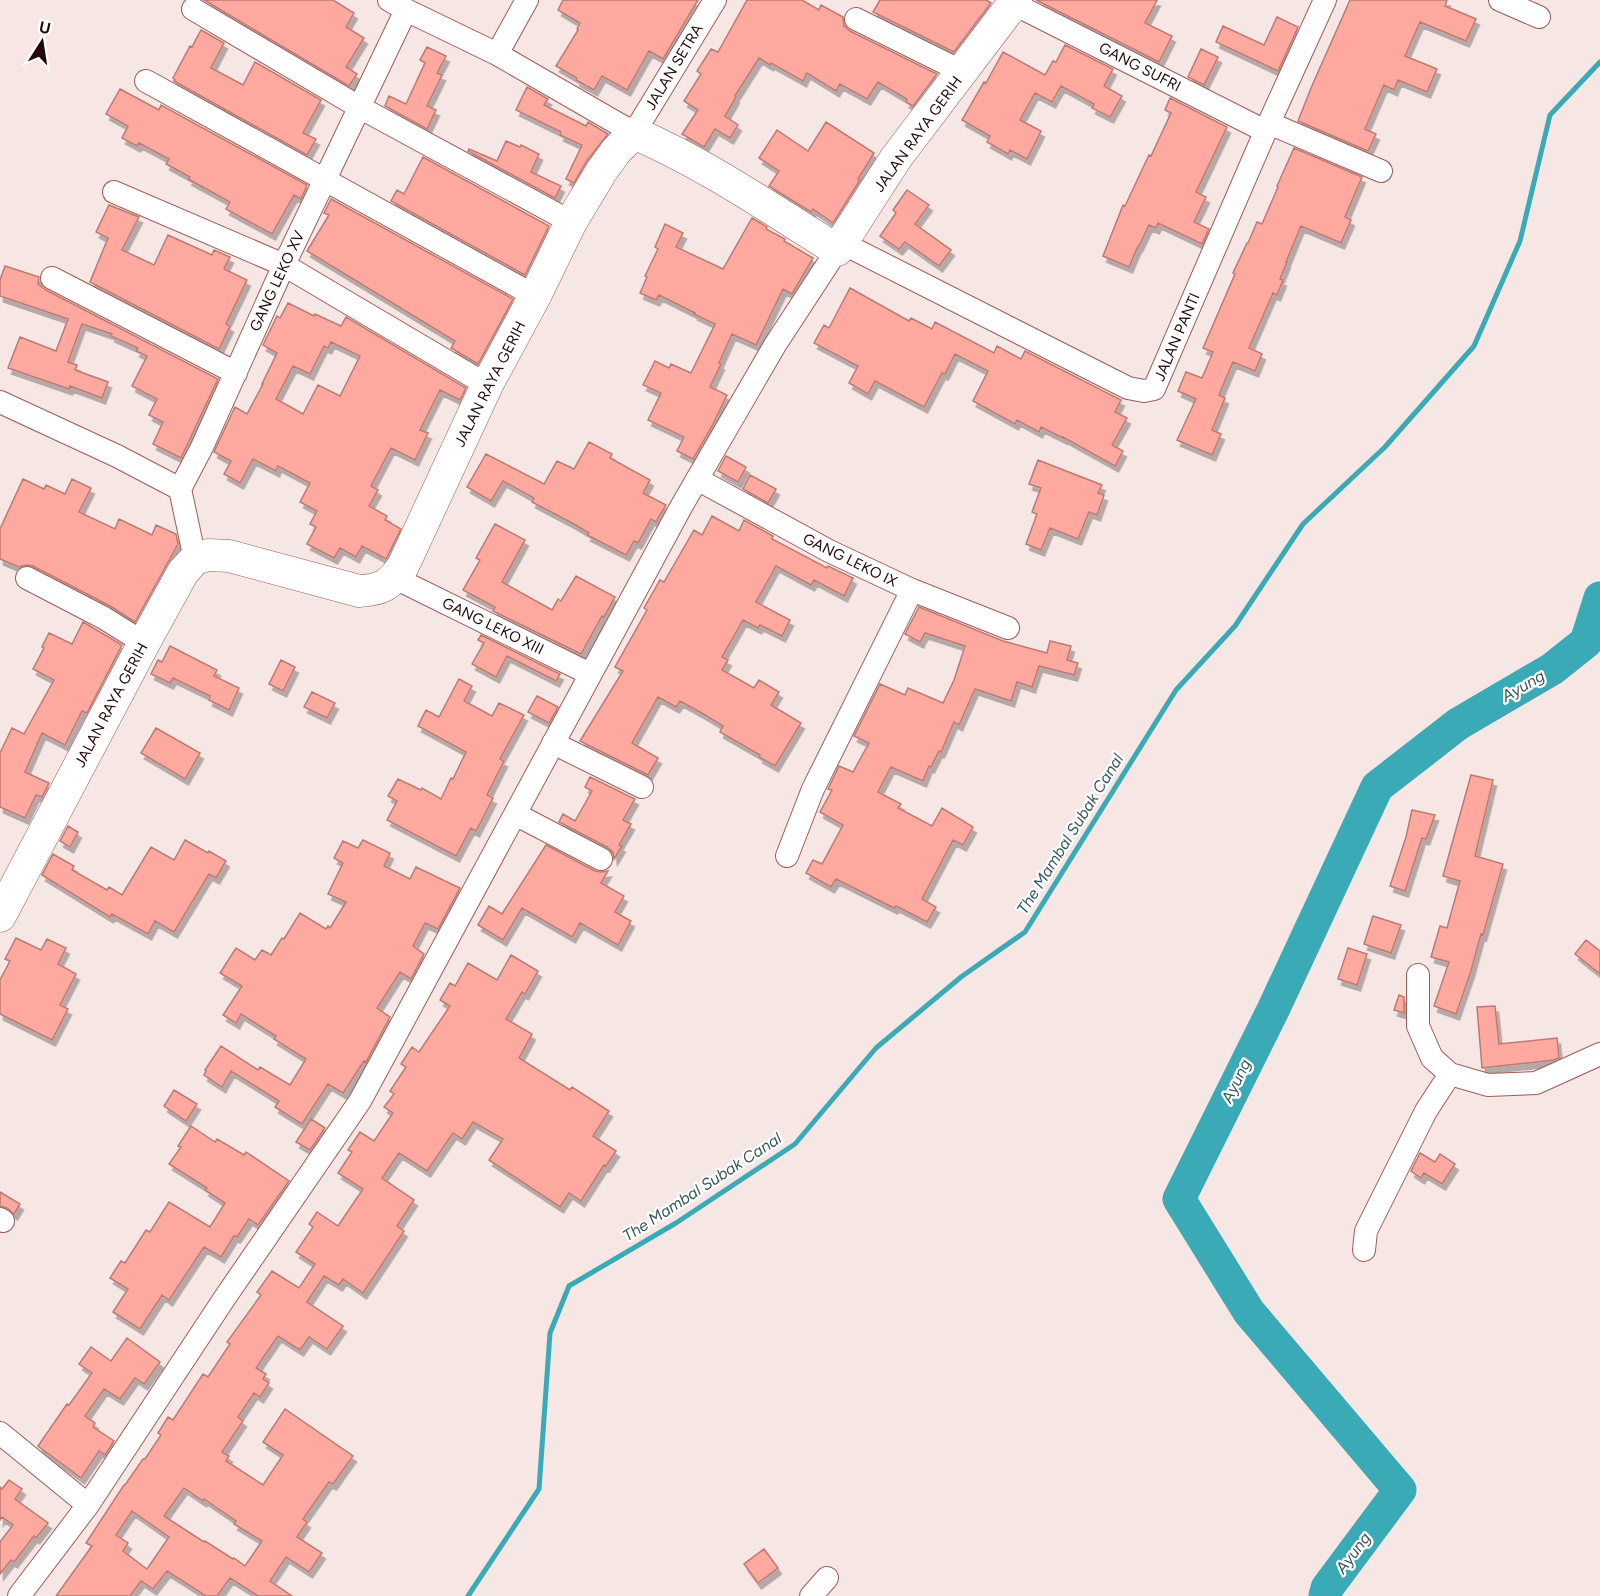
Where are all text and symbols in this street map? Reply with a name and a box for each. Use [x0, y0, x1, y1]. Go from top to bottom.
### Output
north arrow [12, 12, 72, 72]
text: U [38, 17, 52, 38]
street label: JALAN SETRA [641, 21, 707, 113]
street label: GANG SUFRI [1096, 39, 1184, 95]
street label: JALAN RAYA GERIH [870, 73, 966, 195]
street label: GANG LEKO XV [246, 227, 308, 334]
street label: JALAN PANTI [1150, 290, 1204, 384]
street label: JALAN RAYA GERIH [451, 318, 529, 450]
street label: GANG LEKO IX [800, 529, 901, 591]
street label: GANG LEKO XIII [439, 594, 547, 658]
street label: JALAN RAYA GERIH [71, 640, 151, 770]
water label: Ayung [1497, 666, 1548, 706]
water label: The Mambal Subak Canal [1013, 750, 1127, 918]
water label: Ayung [1217, 1056, 1255, 1107]
water label: The Mambal Subak Canal [619, 1128, 785, 1245]
water label: Ayung [1331, 1529, 1375, 1578]

